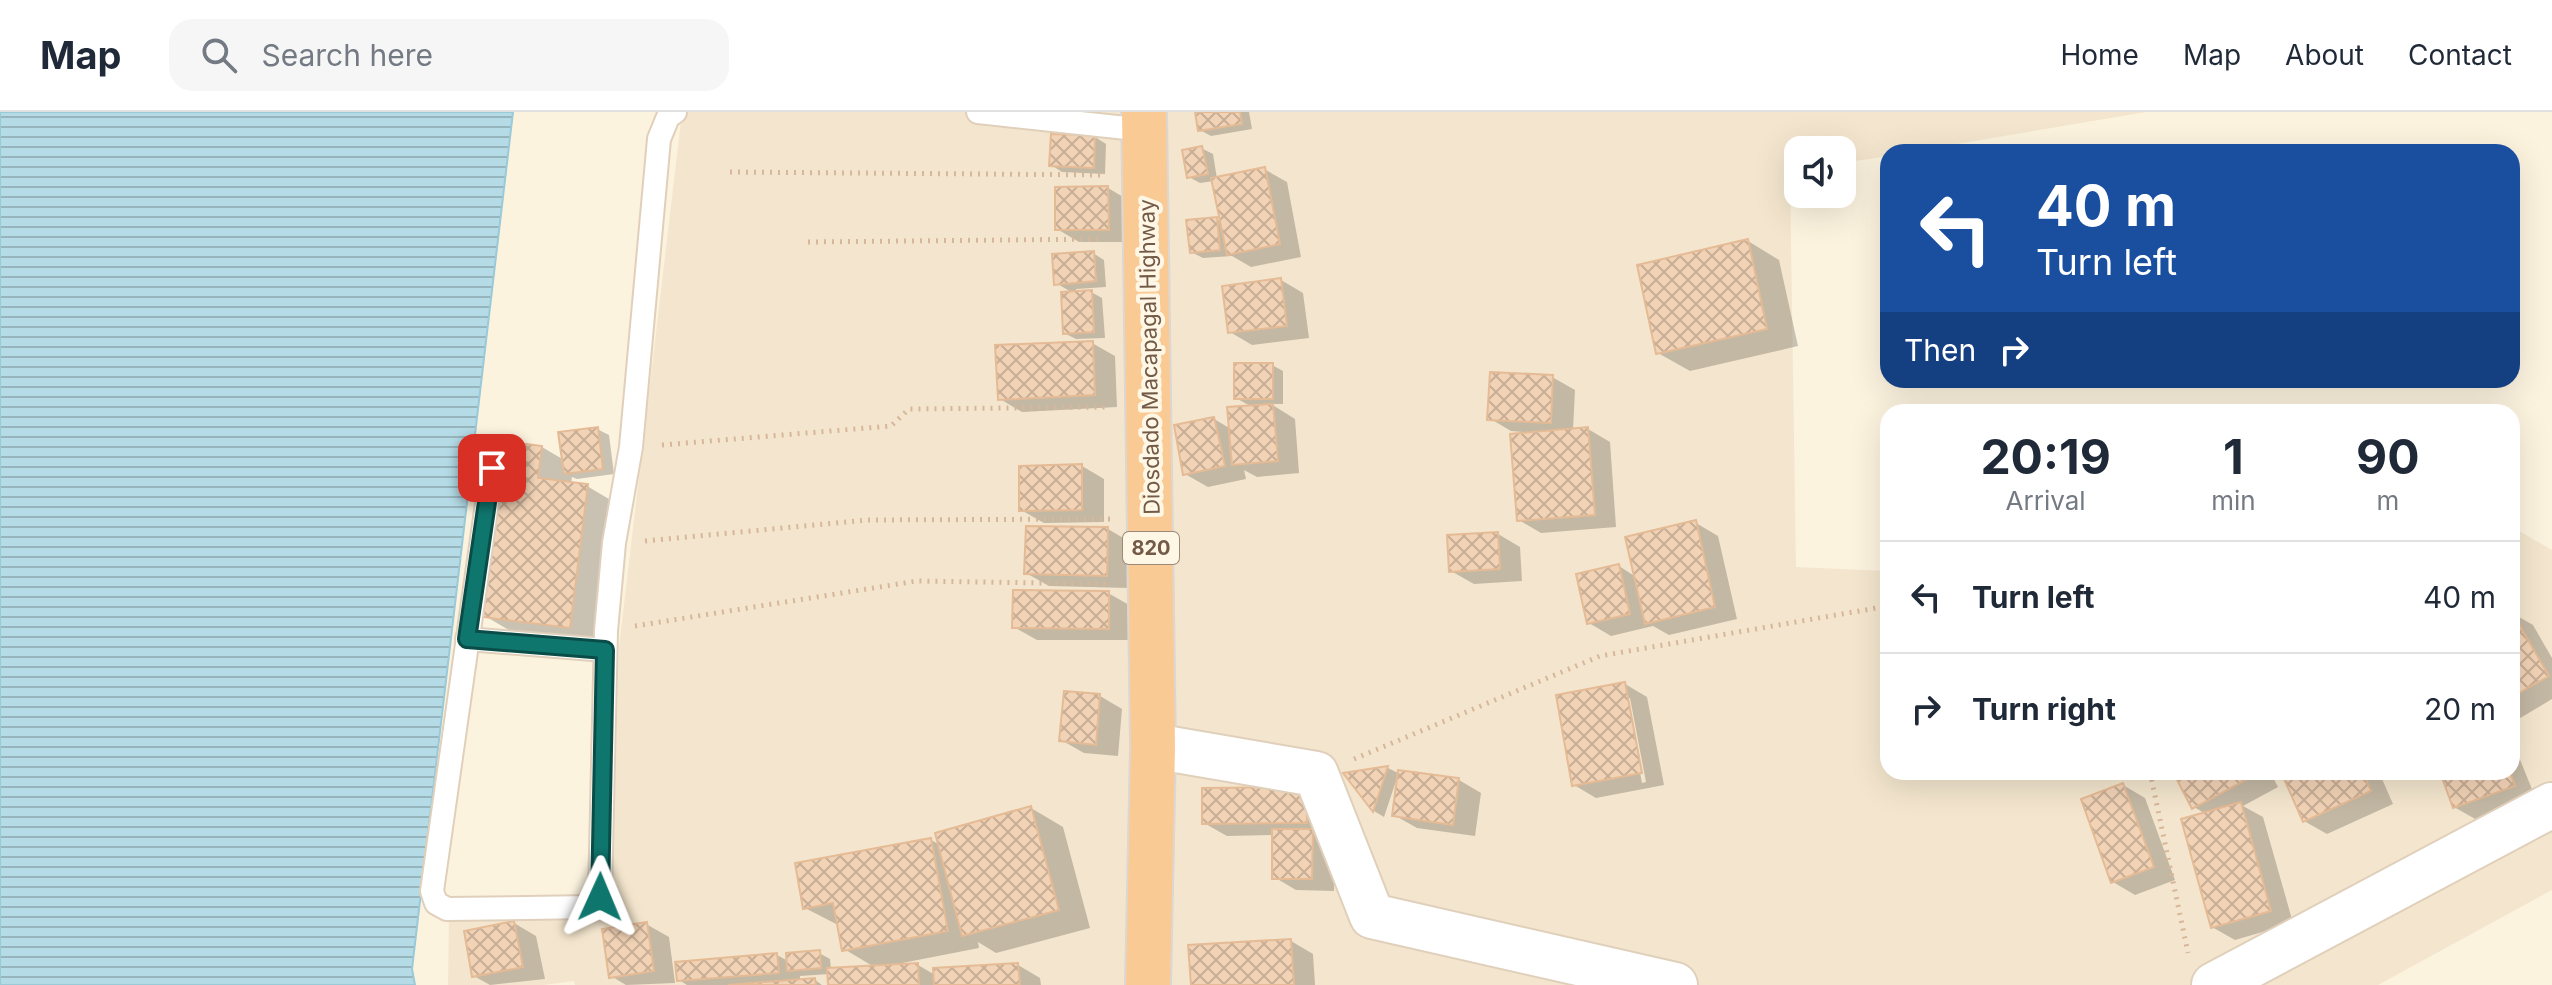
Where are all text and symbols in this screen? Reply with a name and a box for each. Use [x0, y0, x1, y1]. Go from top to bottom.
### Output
search box [169, 19, 729, 91]
text: Map [40, 32, 121, 78]
icon: search [197, 33, 241, 77]
text: Search here [261, 37, 433, 73]
text: Home [2060, 38, 2139, 72]
text: Map [2183, 38, 2241, 72]
text: About [2285, 38, 2364, 72]
text: Contact [2408, 38, 2512, 72]
map controls [1784, 136, 1856, 208]
button: sound [1784, 136, 1856, 208]
text: 40 m [2036, 172, 2176, 240]
icon: left [1904, 176, 2008, 280]
street label: Diosdado Macapagal Highway [1133, 199, 1165, 515]
text: Turn left [2036, 240, 2177, 284]
icon: right [1992, 328, 2036, 372]
text: Then [1904, 332, 1976, 368]
text: 20:19 [1980, 427, 2111, 486]
text: 1 [2223, 427, 2244, 486]
text: 90 [2356, 427, 2420, 486]
pin [458, 434, 526, 502]
icon: arrive [470, 446, 514, 490]
text: Arrival [2006, 485, 2086, 516]
text: min [2211, 485, 2256, 516]
text: m [2376, 485, 2399, 516]
road number: 820 [1123, 532, 1179, 564]
icon: left [1904, 575, 1948, 619]
text: Turn left [1972, 579, 2094, 615]
text: 40 m [2423, 579, 2496, 615]
icon: right [1904, 687, 1948, 731]
text: Turn right [1972, 691, 2116, 727]
text: 20 m [2424, 691, 2496, 727]
position arrow [558, 855, 642, 939]

